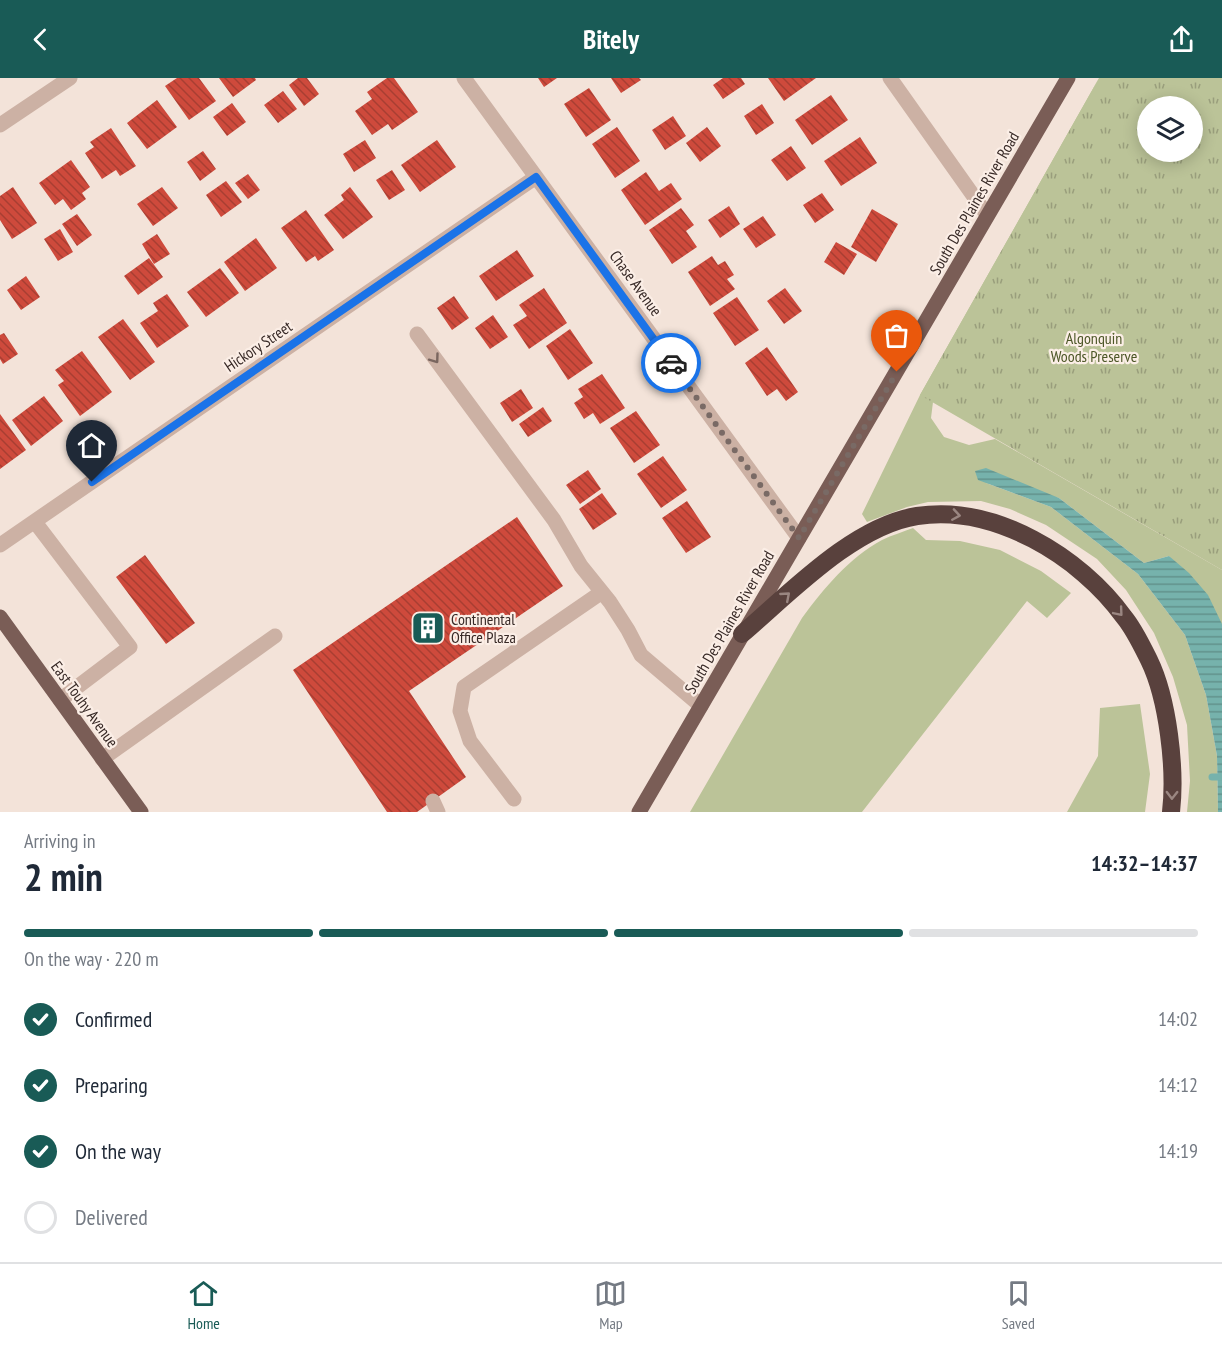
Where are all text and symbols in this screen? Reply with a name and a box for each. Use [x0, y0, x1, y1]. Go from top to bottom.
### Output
text: Bitely [583, 22, 639, 56]
icon: back [24, 23, 57, 56]
icon: share [1165, 23, 1198, 56]
map controls [1137, 96, 1203, 162]
button: layers [1137, 96, 1203, 162]
street label: South Des Plaines River Road [925, 128, 1023, 278]
street label: Chase Avenue [606, 246, 666, 320]
pin [871, 310, 922, 372]
street label: Hickory Street [220, 316, 296, 376]
icon: bag [880, 319, 913, 352]
park label: Algonquin Woods Preserve [1051, 328, 1137, 366]
courier [641, 333, 701, 393]
icon: car [655, 347, 688, 380]
one-way arrow [428, 352, 439, 363]
pin [66, 420, 117, 482]
icon: home [75, 429, 108, 462]
one-way arrow [951, 509, 961, 521]
street label: South Des Plaines River Road [680, 547, 778, 697]
one-way arrow [779, 592, 790, 603]
one-way arrow [1112, 605, 1123, 616]
place label: Continental Office Plaza [451, 609, 516, 647]
building icon: Continental Office Plaza [410, 610, 446, 646]
street label: East Touhy Avenue [47, 657, 123, 751]
one-way arrow [1165, 791, 1178, 800]
text: Arriving in [24, 828, 96, 854]
text: 14:32–14:37 [1091, 849, 1198, 877]
text: 2 min [24, 851, 103, 902]
text: On the way · 220 m [24, 946, 159, 972]
icon: check [24, 1003, 57, 1036]
text: Confirmed [75, 1005, 152, 1033]
text: 14:02 [1158, 1006, 1198, 1032]
icon: check [24, 1069, 57, 1102]
text: Preparing [75, 1071, 148, 1099]
text: 14:12 [1158, 1072, 1198, 1098]
icon: check [24, 1135, 57, 1168]
text: On the way [75, 1137, 161, 1165]
text: 14:19 [1158, 1138, 1198, 1164]
text: Delivered [75, 1203, 148, 1231]
tab: Home [187, 1277, 220, 1333]
tab: Map [594, 1277, 627, 1333]
tab: Saved [1002, 1277, 1035, 1333]

